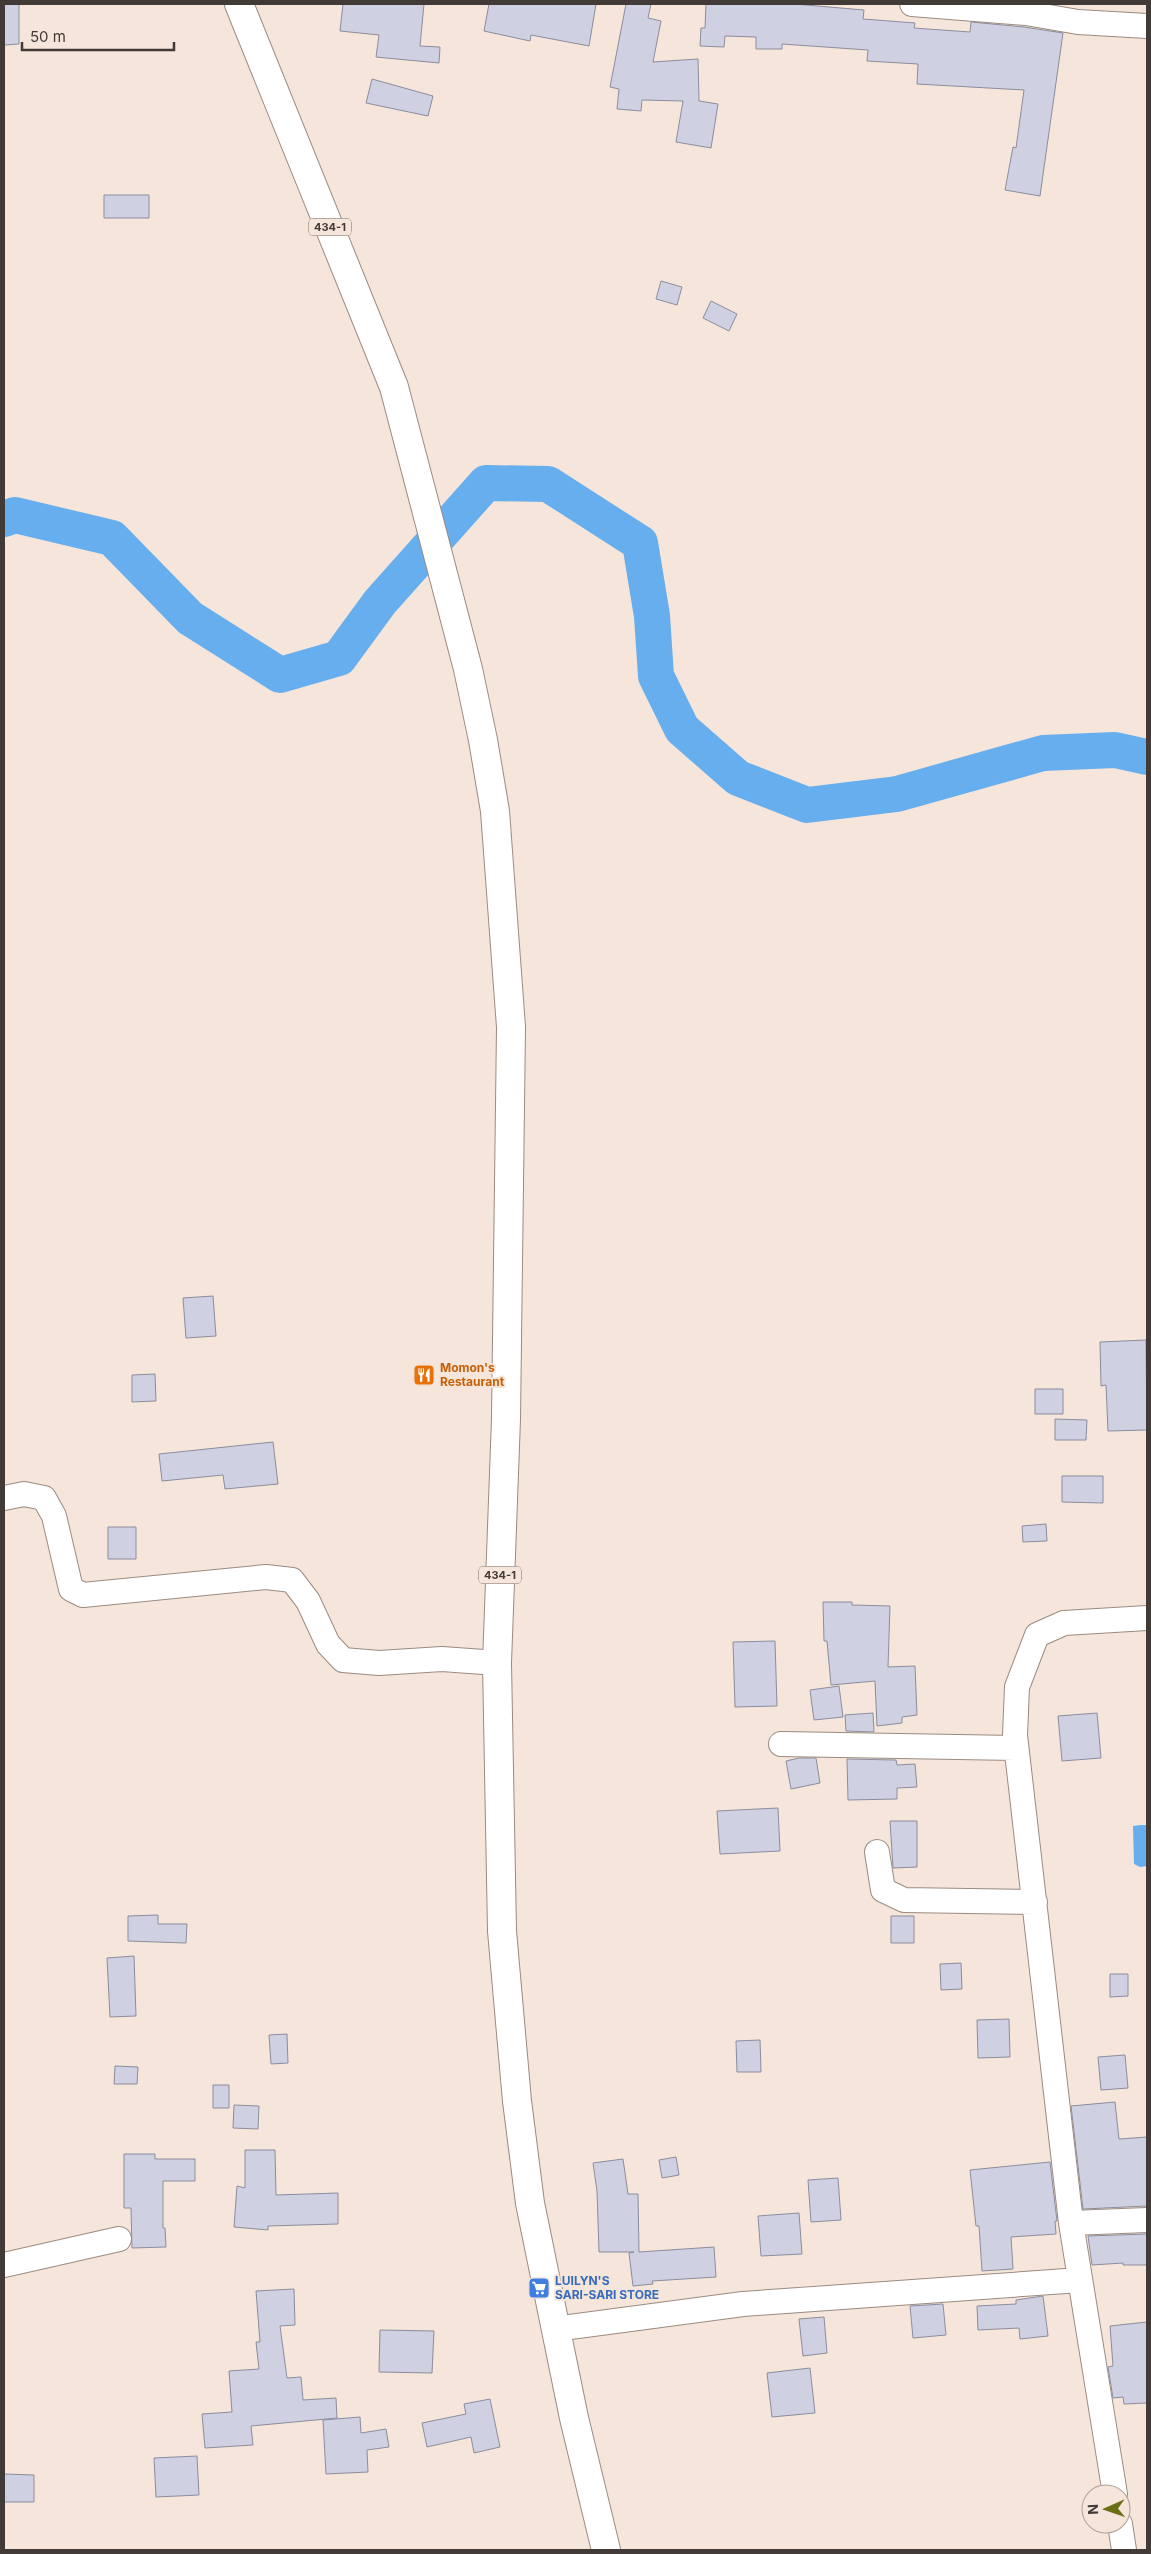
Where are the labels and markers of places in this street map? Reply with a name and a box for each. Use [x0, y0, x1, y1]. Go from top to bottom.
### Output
place label: Momon's Restaurant [440, 1360, 505, 1389]
restaurant icon: Momon's Restaurant [412, 1363, 436, 1387]
place label: LUILYN'S SARI-SARI STORE [555, 2273, 659, 2302]
supermarket icon: LUILYN'S SARI-SARI STORE [527, 2276, 551, 2300]

